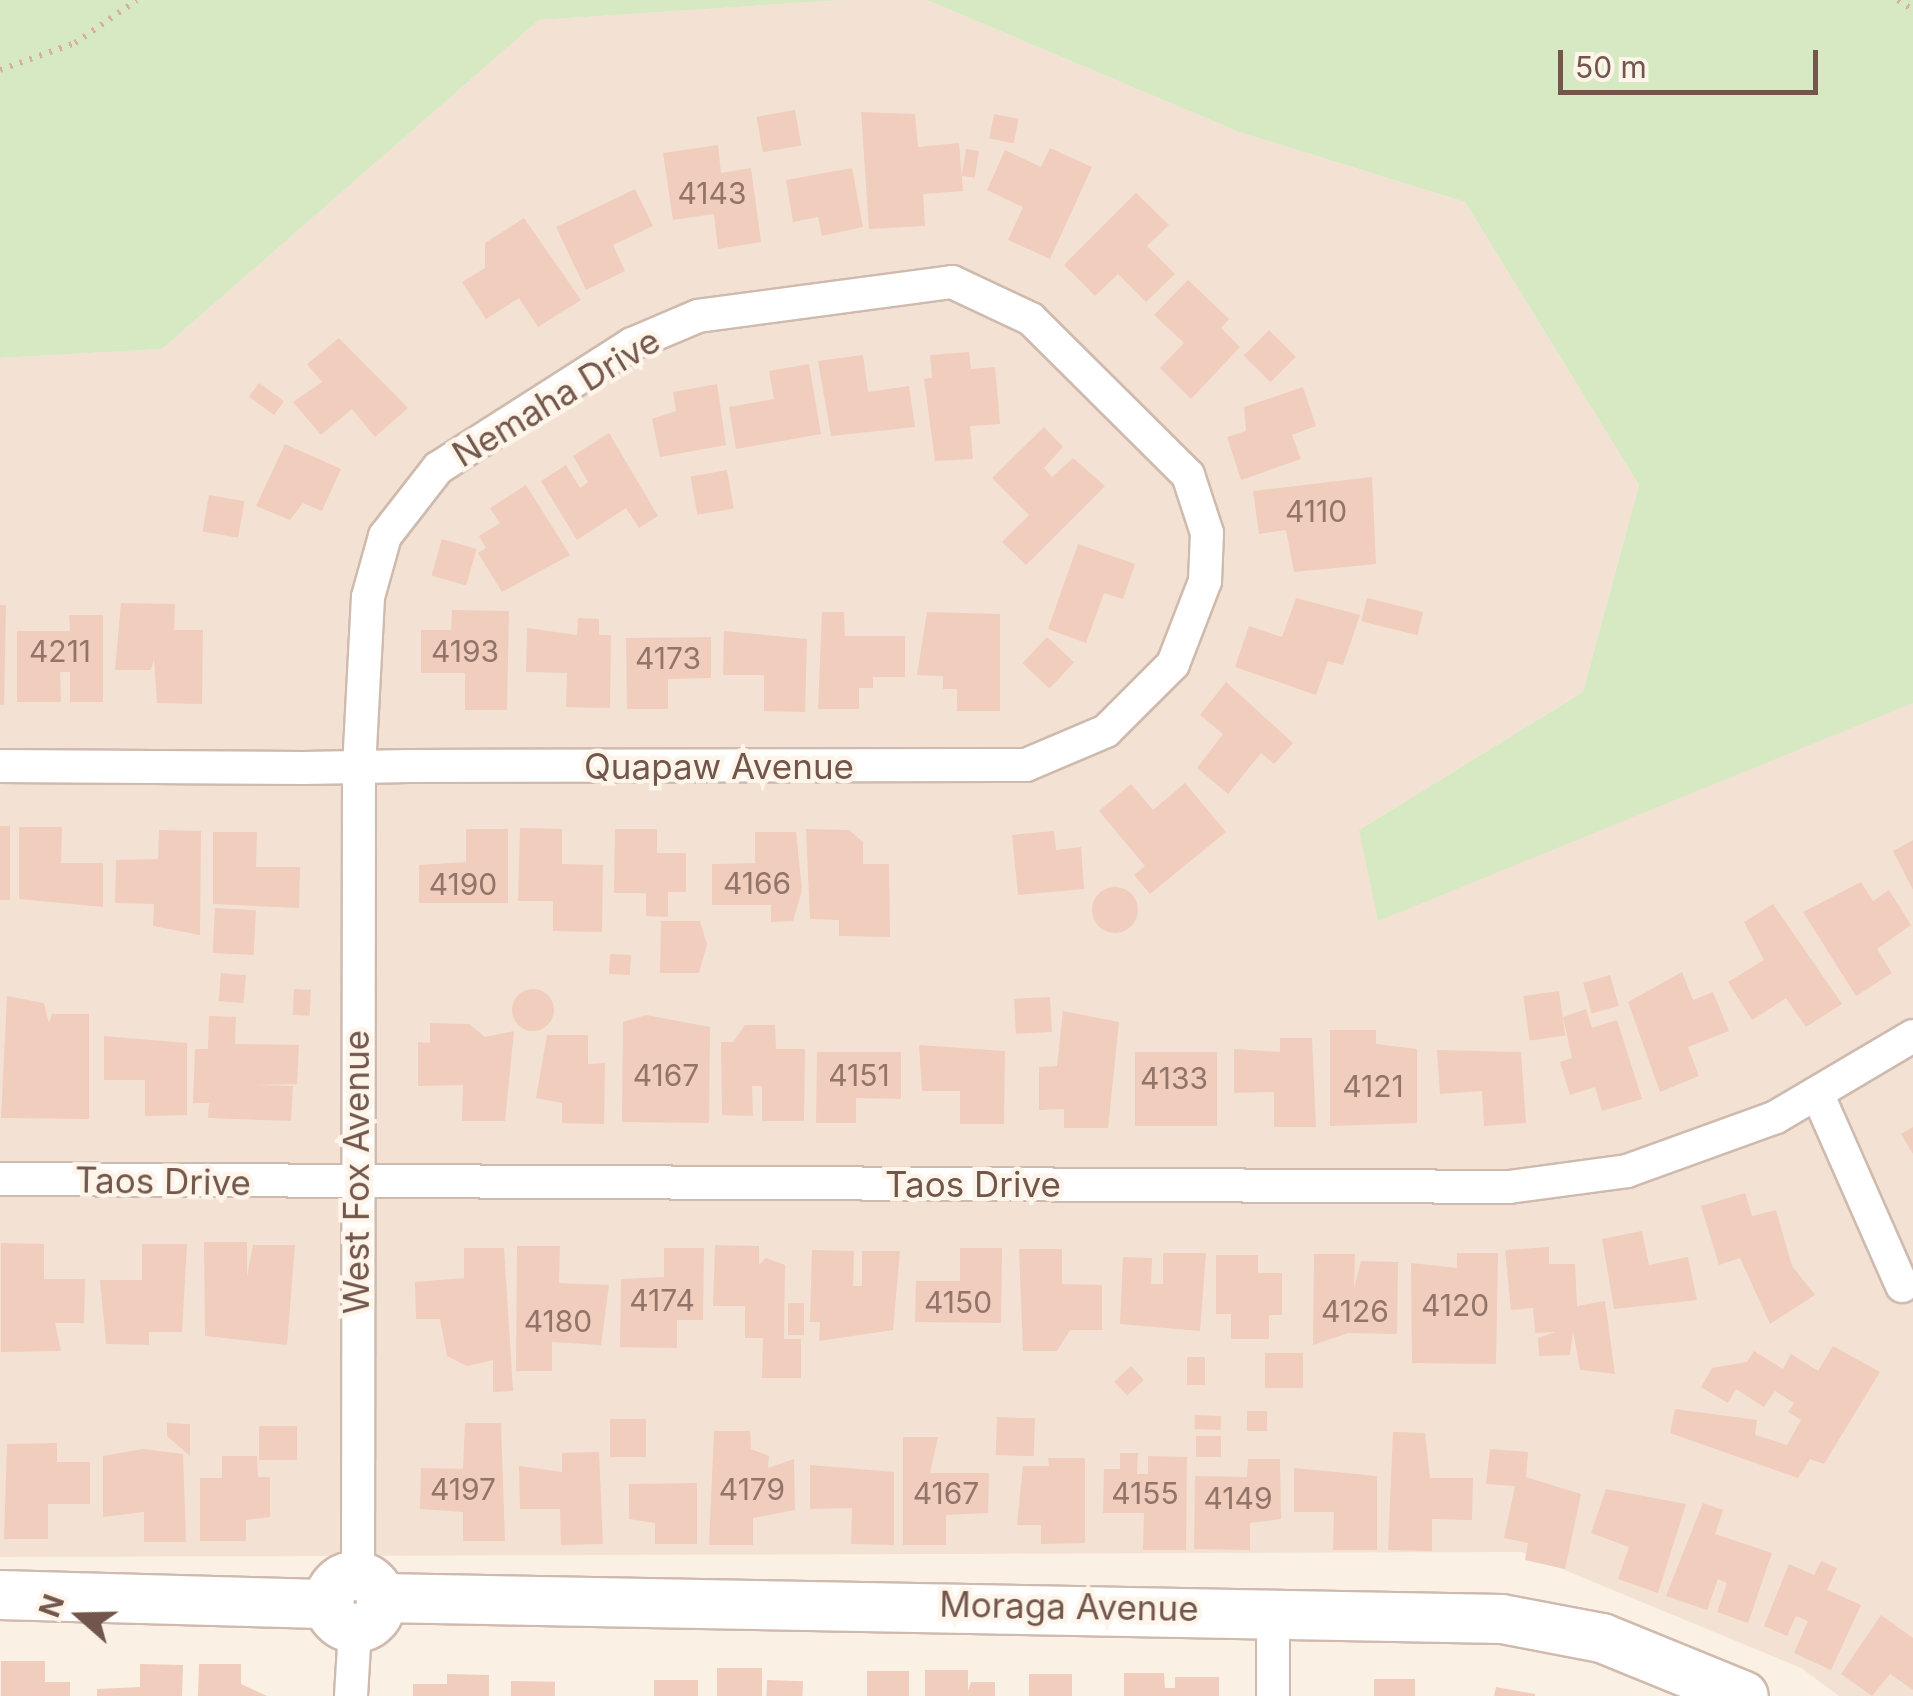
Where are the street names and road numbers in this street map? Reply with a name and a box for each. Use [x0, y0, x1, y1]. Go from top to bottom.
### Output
street label: Nemaha Drive [445, 319, 667, 475]
street label: Quapaw Avenue [584, 745, 854, 787]
street label: West Fox Avenue [335, 1030, 377, 1314]
street label: Taos Drive [75, 1158, 251, 1204]
street label: Taos Drive [885, 1163, 1061, 1205]
street label: Moraga Avenue [939, 1583, 1199, 1629]

